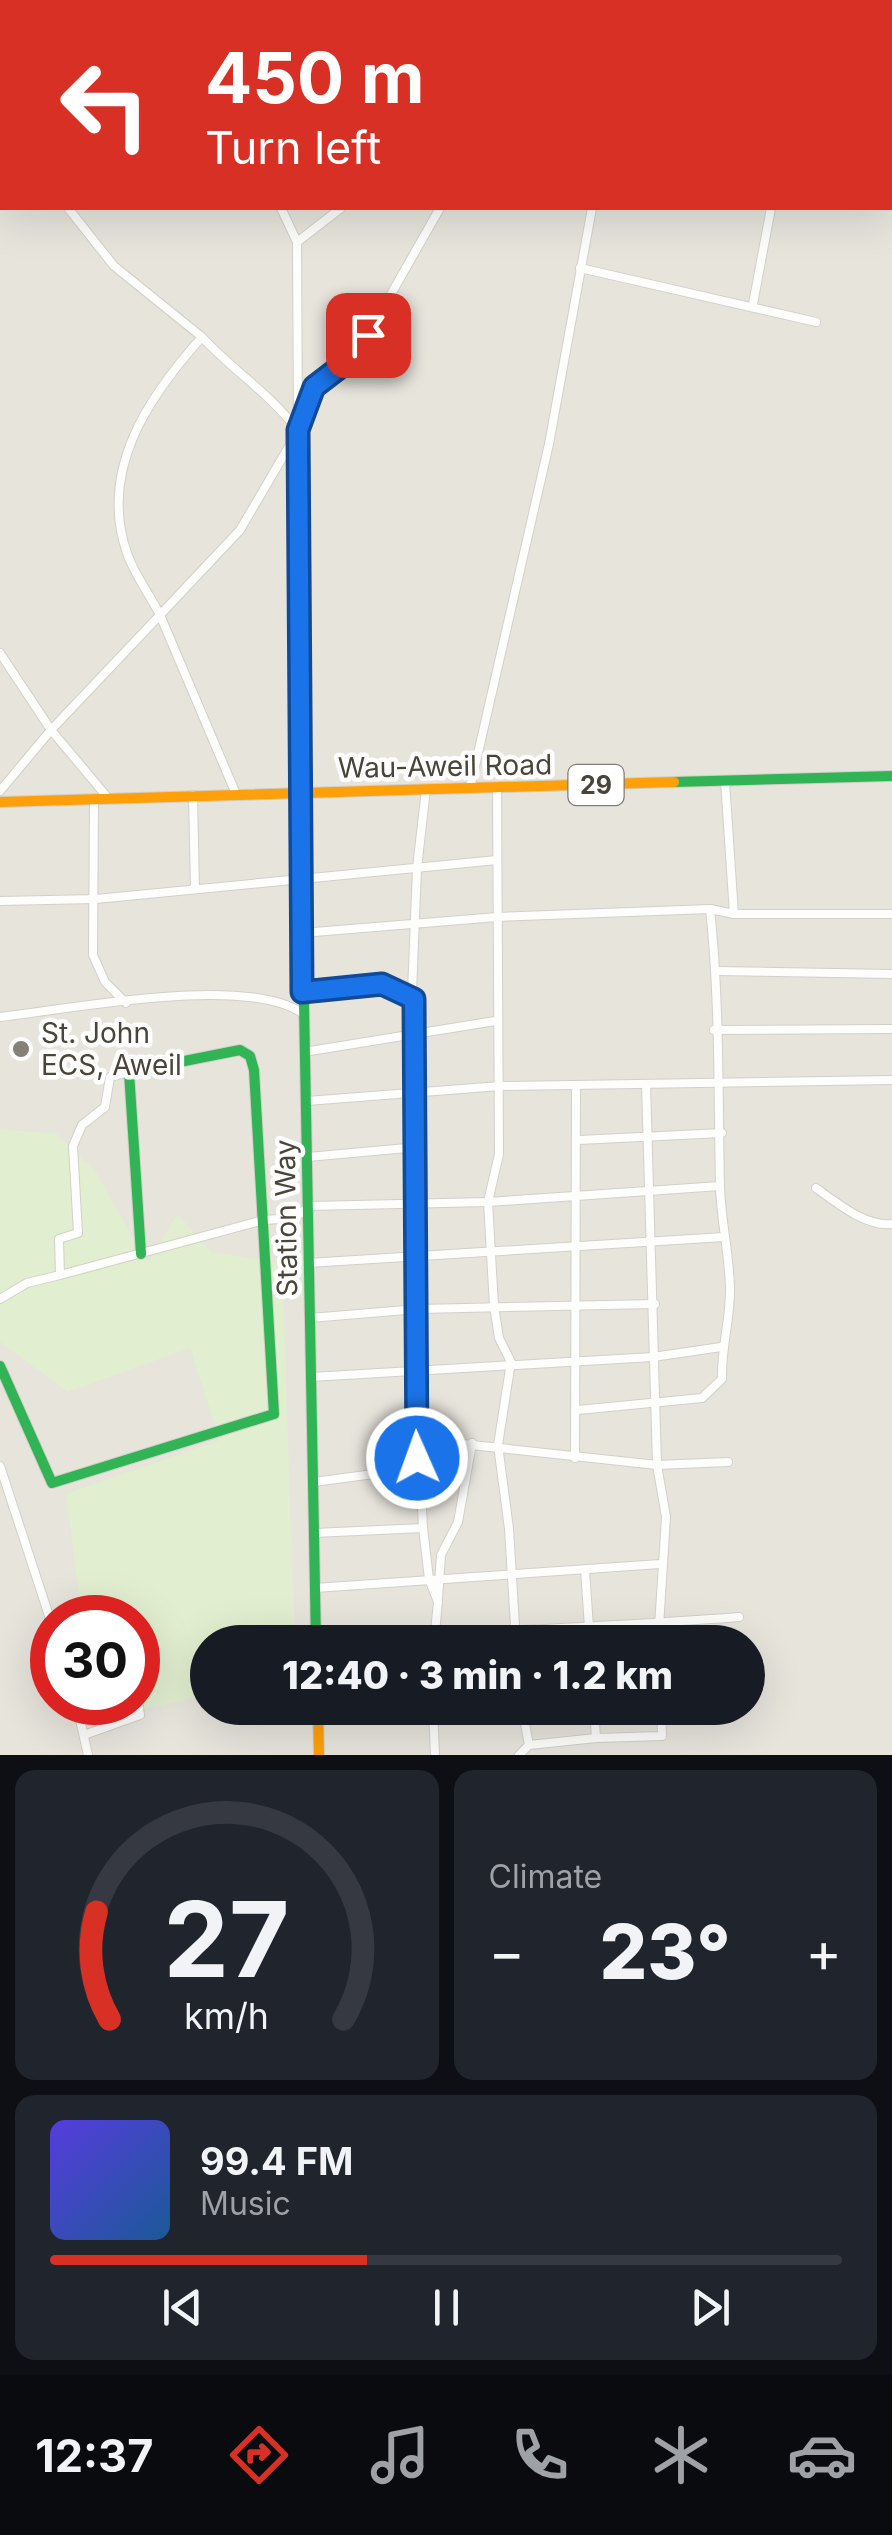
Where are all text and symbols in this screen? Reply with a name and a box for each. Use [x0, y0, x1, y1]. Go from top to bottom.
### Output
text: 450 m [205, 35, 425, 120]
icon: left [40, 40, 170, 170]
text: Turn left [205, 120, 381, 175]
pin [326, 293, 411, 378]
icon: arrive [341, 308, 396, 363]
street label: Wau-Aweil Road [338, 747, 552, 785]
road number: 29 [568, 765, 624, 805]
place label: St. John ECS, Aweil [41, 1016, 182, 1082]
marker: St. John ECS, Aweil [10, 1038, 32, 1060]
street label: Station Way [268, 1139, 304, 1297]
position arrow [365, 1406, 469, 1510]
speed limit sign: 30 [30, 1595, 160, 1725]
text: 12:40 · 3 min · 1.2 km [282, 1652, 673, 1698]
text: Climate [489, 1857, 602, 1896]
text: 27 [164, 1876, 290, 2002]
text: 23° [600, 1906, 731, 1997]
text: − [489, 1919, 525, 1985]
text: + [806, 1919, 842, 1985]
text: km/h [184, 1994, 269, 2038]
text: 99.4 FM [200, 2138, 353, 2184]
text: Music [200, 2184, 291, 2223]
icon: previous [155, 2280, 210, 2335]
icon: pause [419, 2280, 474, 2335]
icon: next [683, 2280, 738, 2335]
icon: directions [224, 2420, 294, 2490]
icon: music [365, 2420, 435, 2490]
icon: phone [505, 2420, 575, 2490]
icon: climate [646, 2420, 716, 2490]
icon: car [787, 2420, 857, 2490]
text: 12:37 [35, 2428, 153, 2483]

